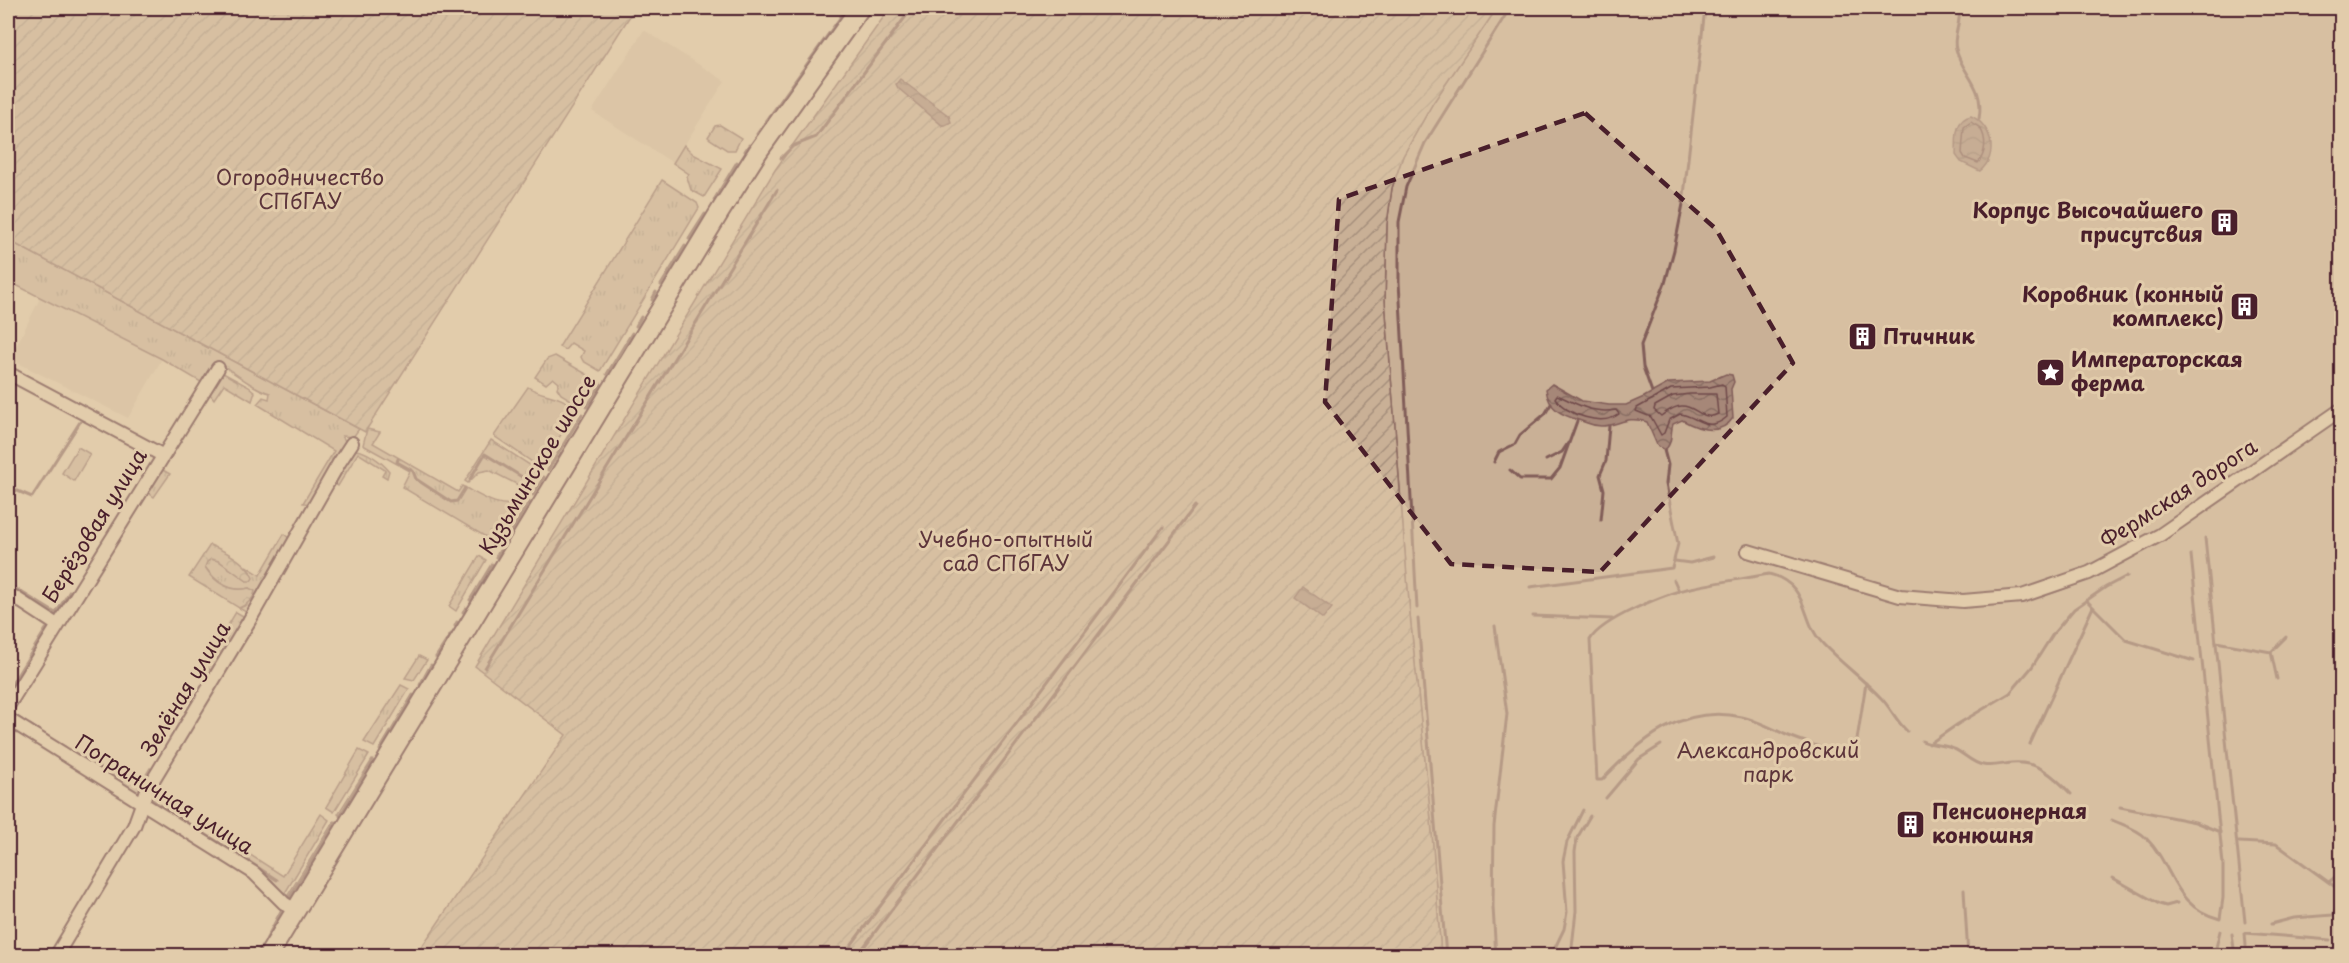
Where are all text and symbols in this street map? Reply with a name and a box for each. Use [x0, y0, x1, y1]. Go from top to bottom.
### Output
park label: Огородничество СПбГАУ [216, 160, 384, 216]
place label: Корпус Высочайшего присутсвия [1972, 193, 2203, 249]
building icon: Корпус Высочайшего присутсвия [2208, 207, 2240, 239]
place label: Коровник (конный комплекс) [2022, 277, 2224, 333]
building icon: Коровник (конный комплекс) [2229, 291, 2261, 323]
place label: Птичник [1883, 319, 1975, 351]
building icon: Птичник [1846, 321, 1878, 353]
place label: Императорская ферма [2071, 342, 2243, 398]
place icon: Императорская ферма [2034, 356, 2066, 388]
street label: Кузьминское шоссе [470, 368, 603, 560]
street label: Фермская дорога [2093, 429, 2263, 555]
street label: Берёзовая улица [33, 441, 154, 608]
park label: Учебно-опытный сад СПбГАУ [919, 522, 1093, 578]
street label: Зелёная улица [131, 614, 238, 762]
street label: Пограничная улица [69, 725, 261, 862]
park label: Александровский парк [1677, 733, 1859, 789]
place label: Пенсионерная конюшня [1932, 794, 2087, 850]
building icon: Пенсионерная конюшня [1895, 808, 1927, 840]

